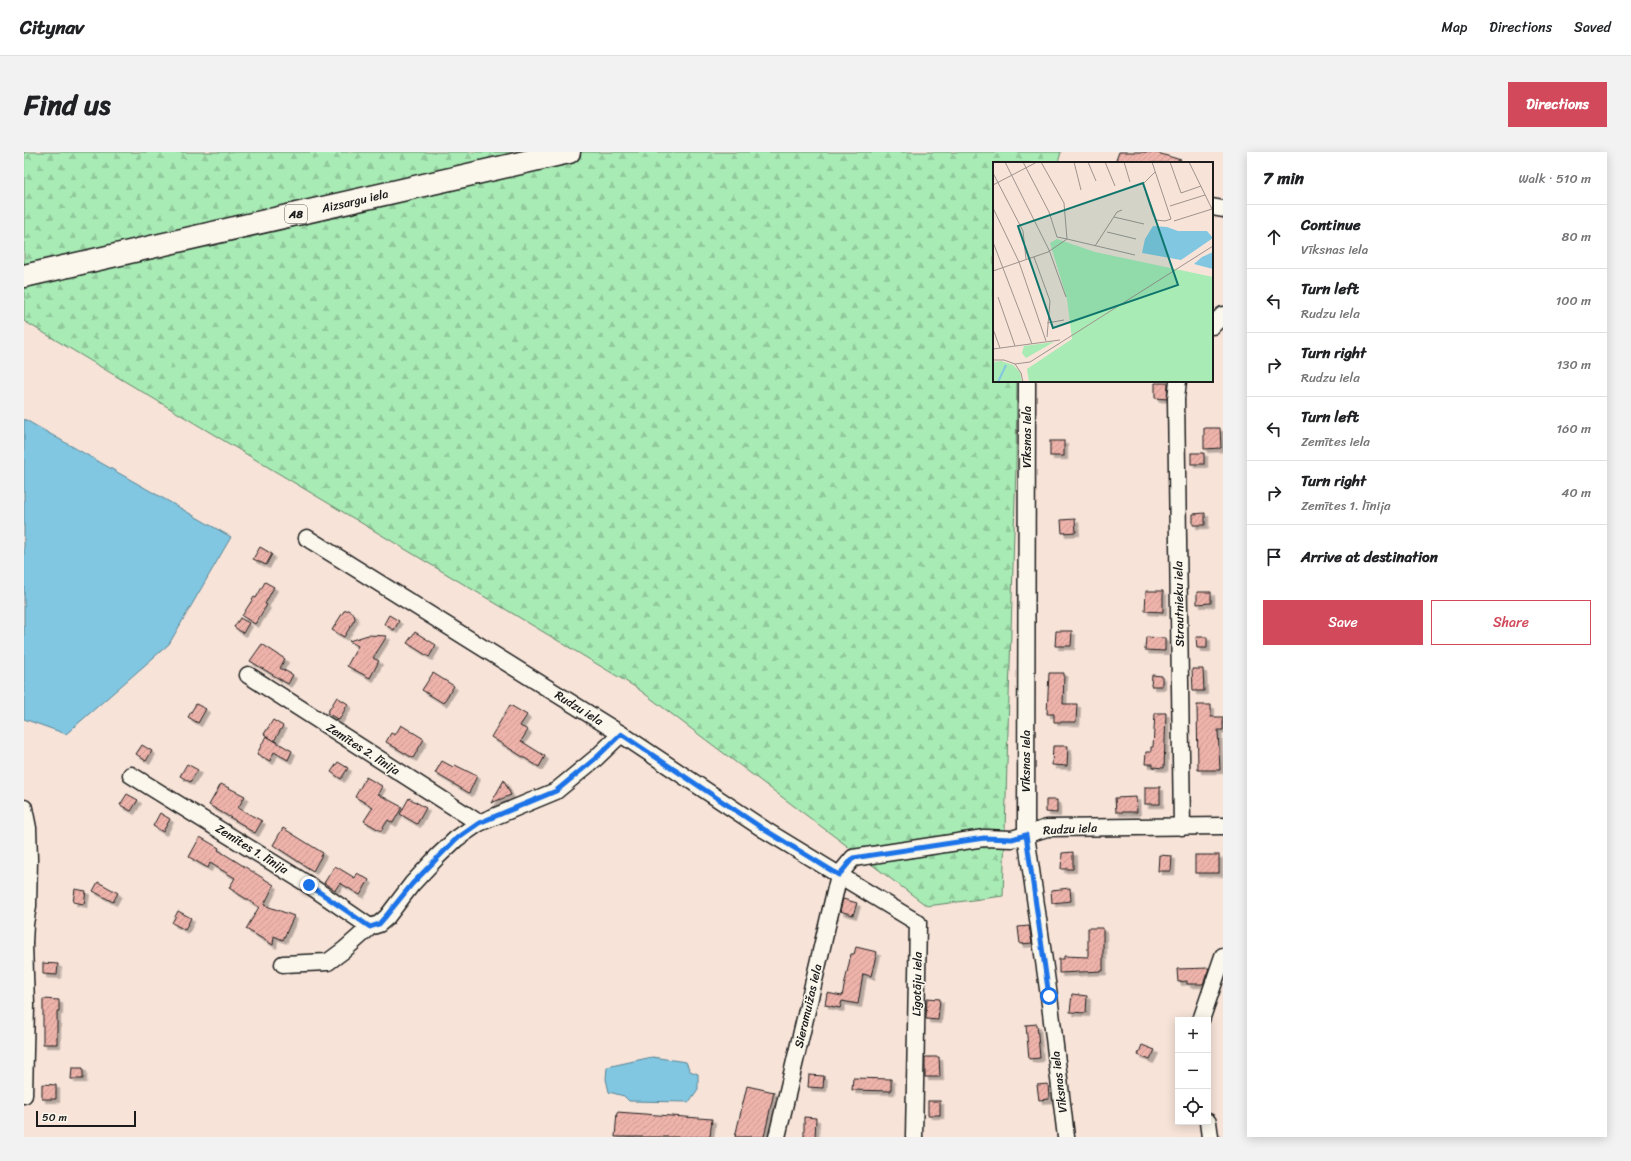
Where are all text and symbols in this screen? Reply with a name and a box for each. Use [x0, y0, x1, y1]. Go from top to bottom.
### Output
text: Citynav [20, 11, 84, 44]
text: Map [1441, 15, 1467, 40]
text: Directions [1489, 15, 1552, 40]
text: Saved [1574, 15, 1611, 40]
text: Find us [24, 80, 111, 129]
button: Directions [1508, 82, 1607, 127]
inset map [993, 162, 1213, 382]
text: 7 min [1263, 163, 1304, 193]
text: Walk · 510 m [1518, 167, 1591, 190]
street label: Aizsargu iela [318, 183, 391, 220]
road number: A8 [285, 205, 307, 223]
text: Continue [1301, 212, 1361, 238]
text: 80 m [1562, 225, 1591, 248]
icon: ahead [1263, 226, 1285, 248]
text: Vīksnas iela [1301, 238, 1368, 261]
text: Turn left [1301, 276, 1359, 302]
text: 100 m [1556, 289, 1591, 312]
icon: left [1263, 290, 1285, 312]
text: Rudzu iela [1301, 302, 1360, 325]
text: Turn right [1301, 340, 1366, 366]
text: 130 m [1557, 353, 1591, 376]
icon: right [1263, 354, 1285, 376]
text: Rudzu iela [1301, 366, 1360, 389]
text: Turn left [1301, 404, 1359, 430]
street label: Vīksnas iela [1016, 406, 1038, 468]
text: 160 m [1556, 417, 1591, 440]
icon: left [1263, 418, 1285, 440]
text: Zemītes iela [1301, 430, 1370, 453]
text: Turn right [1301, 468, 1366, 494]
text: 40 m [1561, 481, 1591, 504]
icon: right [1263, 482, 1285, 504]
text: Zemītes 1. līnija [1301, 494, 1391, 517]
text: Arrive at destination [1301, 544, 1438, 570]
icon: arrive [1263, 546, 1285, 568]
street label: Strautnieku iela [1167, 560, 1191, 647]
button: Save [1263, 600, 1423, 645]
button: Share [1431, 600, 1591, 645]
street label: Rudzu iela [550, 684, 609, 732]
street label: Zemītes 2. līnija [322, 717, 405, 782]
street label: Vīksnas iela [1015, 730, 1037, 792]
street label: Rudzu iela [1042, 817, 1099, 841]
street label: Zemītes 1. līnija [211, 818, 294, 881]
route end [300, 876, 318, 894]
street label: Līgotāju iela [905, 951, 929, 1016]
street label: Sieramuižas iela [788, 962, 828, 1050]
route start [1040, 987, 1058, 1005]
map controls [1175, 1017, 1211, 1125]
button: + [1175, 1017, 1211, 1053]
street label: Vīksnas iela [1044, 1050, 1074, 1114]
button: − [1175, 1053, 1211, 1089]
button: locate [1175, 1089, 1211, 1125]
text: 50 m [42, 1108, 67, 1127]
scale bar [36, 1109, 136, 1128]

